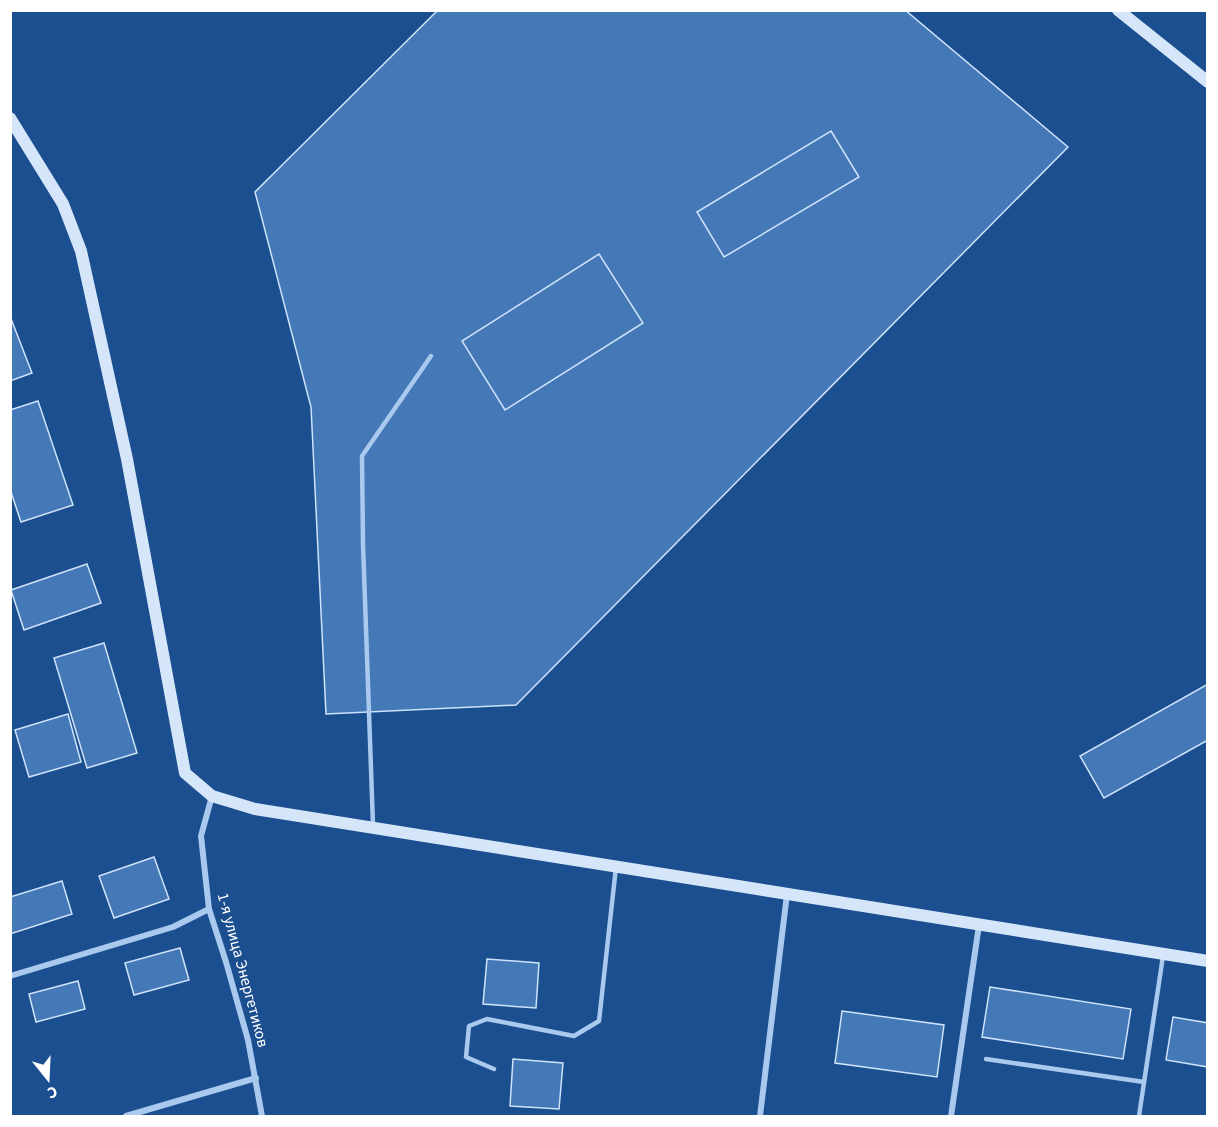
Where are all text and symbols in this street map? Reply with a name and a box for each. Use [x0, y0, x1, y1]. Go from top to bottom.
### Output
street label: 1-я улица Энергетиков [212, 890, 274, 1050]
north arrow [18, 1049, 78, 1109]
text: С [44, 1080, 60, 1104]

